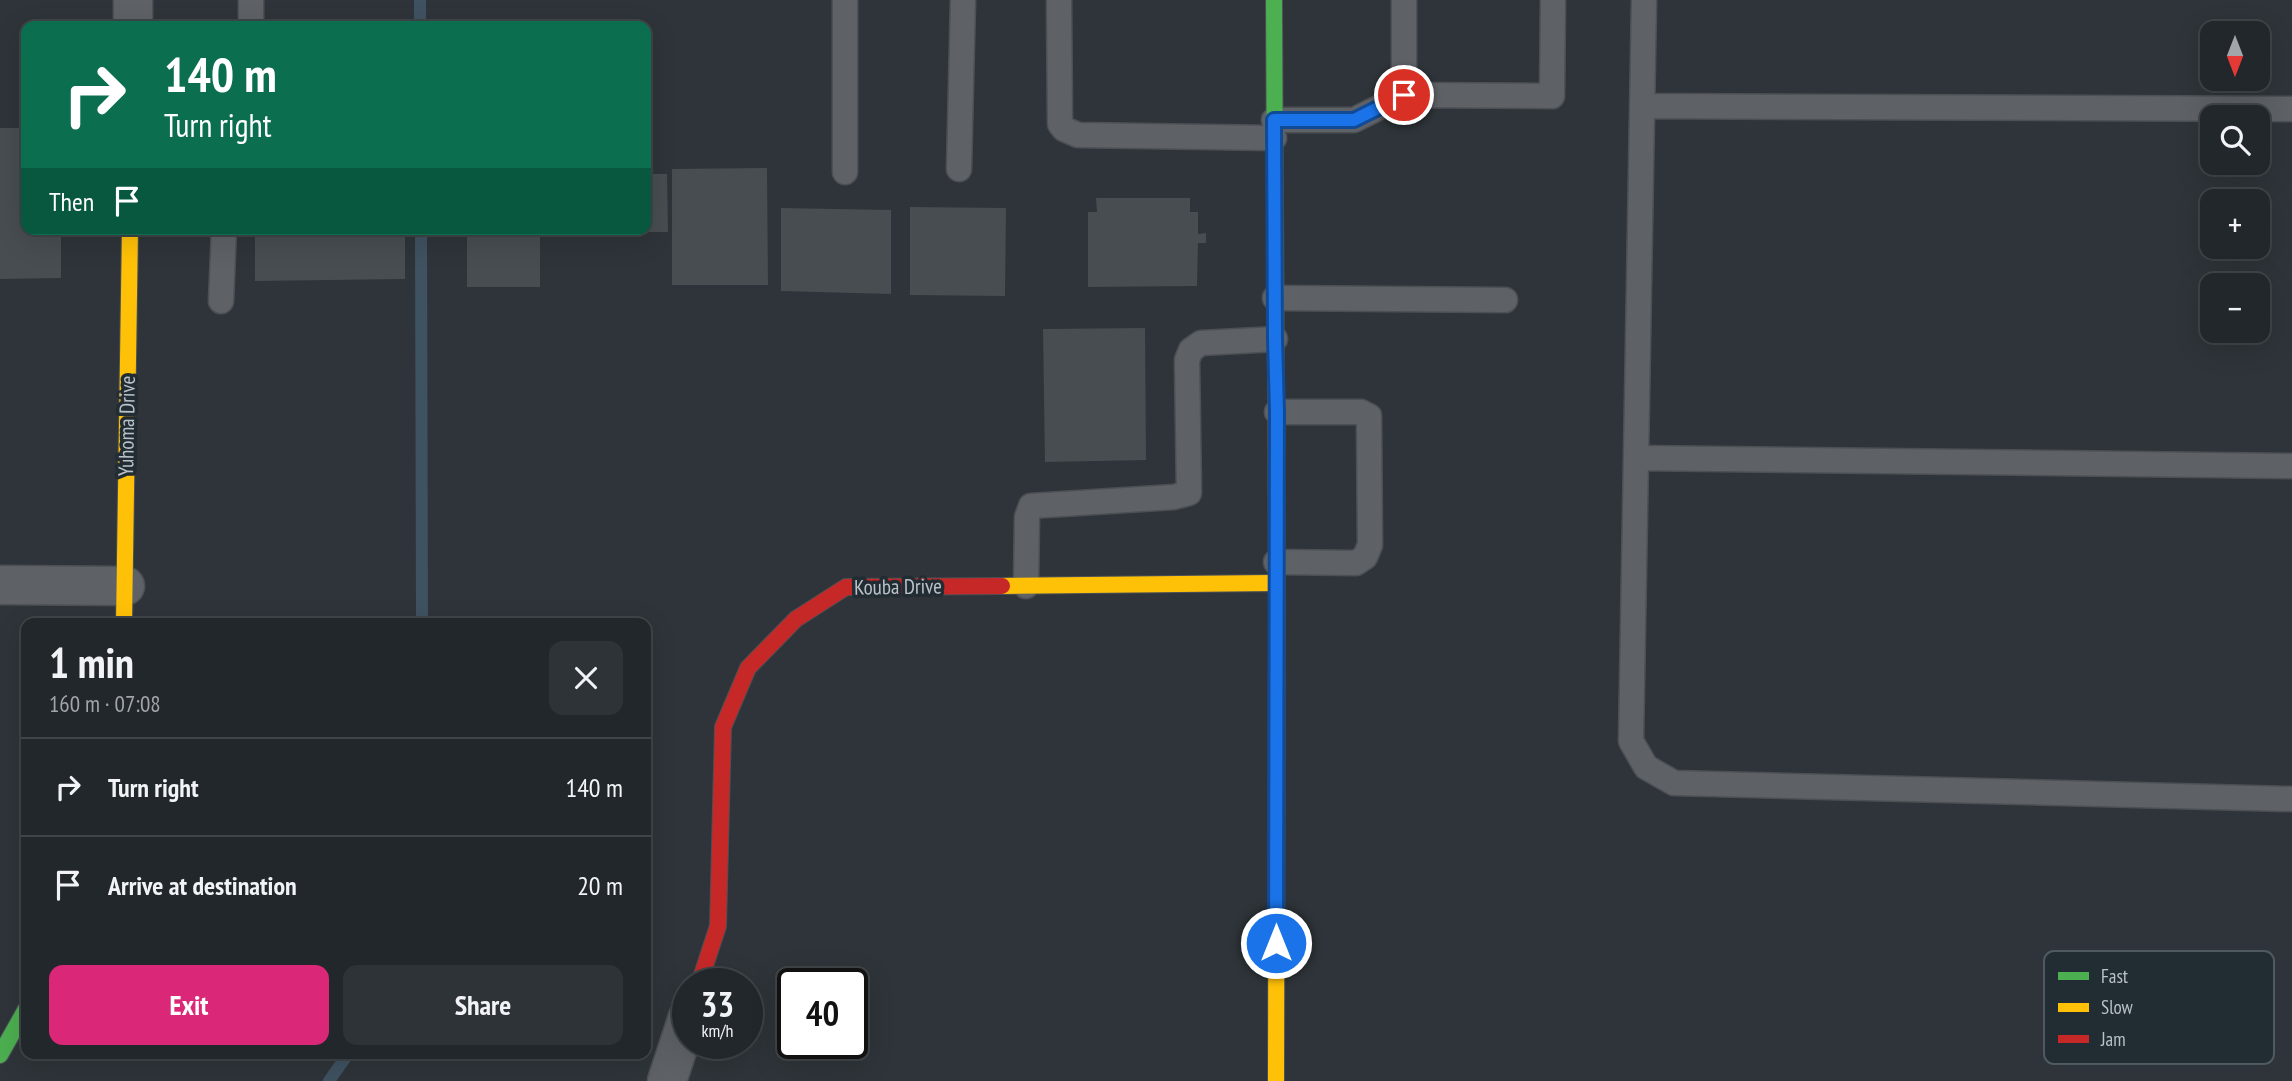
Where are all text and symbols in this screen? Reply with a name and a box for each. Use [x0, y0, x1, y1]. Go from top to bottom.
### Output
north arrow [2200, 21, 2270, 91]
map controls [2200, 21, 2270, 343]
text: 140 m [164, 42, 277, 106]
icon: right [49, 49, 140, 140]
pin [1374, 65, 1434, 125]
icon: arrive [1385, 76, 1423, 114]
text: Turn right [164, 104, 272, 146]
button: search [2200, 105, 2270, 175]
icon: arrive [108, 182, 146, 220]
text: Then [49, 185, 94, 218]
button: + [2200, 189, 2270, 259]
button: − [2200, 273, 2270, 343]
street label: Yuhoma Drive [112, 376, 141, 476]
street label: Kouba Drive [854, 572, 942, 601]
text: 1 min [49, 635, 134, 690]
button: close [549, 641, 623, 715]
text: 160 m · 07:08 [49, 689, 161, 718]
icon: right [49, 768, 87, 806]
text: Turn right [108, 771, 199, 804]
text: 140 m [565, 771, 623, 804]
icon: arrive [49, 866, 87, 904]
text: Arrive at destination [108, 869, 297, 902]
text: 20 m [577, 869, 623, 902]
position arrow [1239, 906, 1313, 980]
legend [2044, 951, 2274, 1064]
text: Fast [2101, 964, 2129, 988]
button: Exit [49, 965, 329, 1045]
button: Share [343, 965, 623, 1045]
speed limit sign: 40 [777, 968, 868, 1059]
text: 33 [701, 981, 734, 1027]
text: Slow [2101, 995, 2134, 1019]
text: km/h [702, 1019, 733, 1042]
text: Jam [2100, 1027, 2126, 1051]

